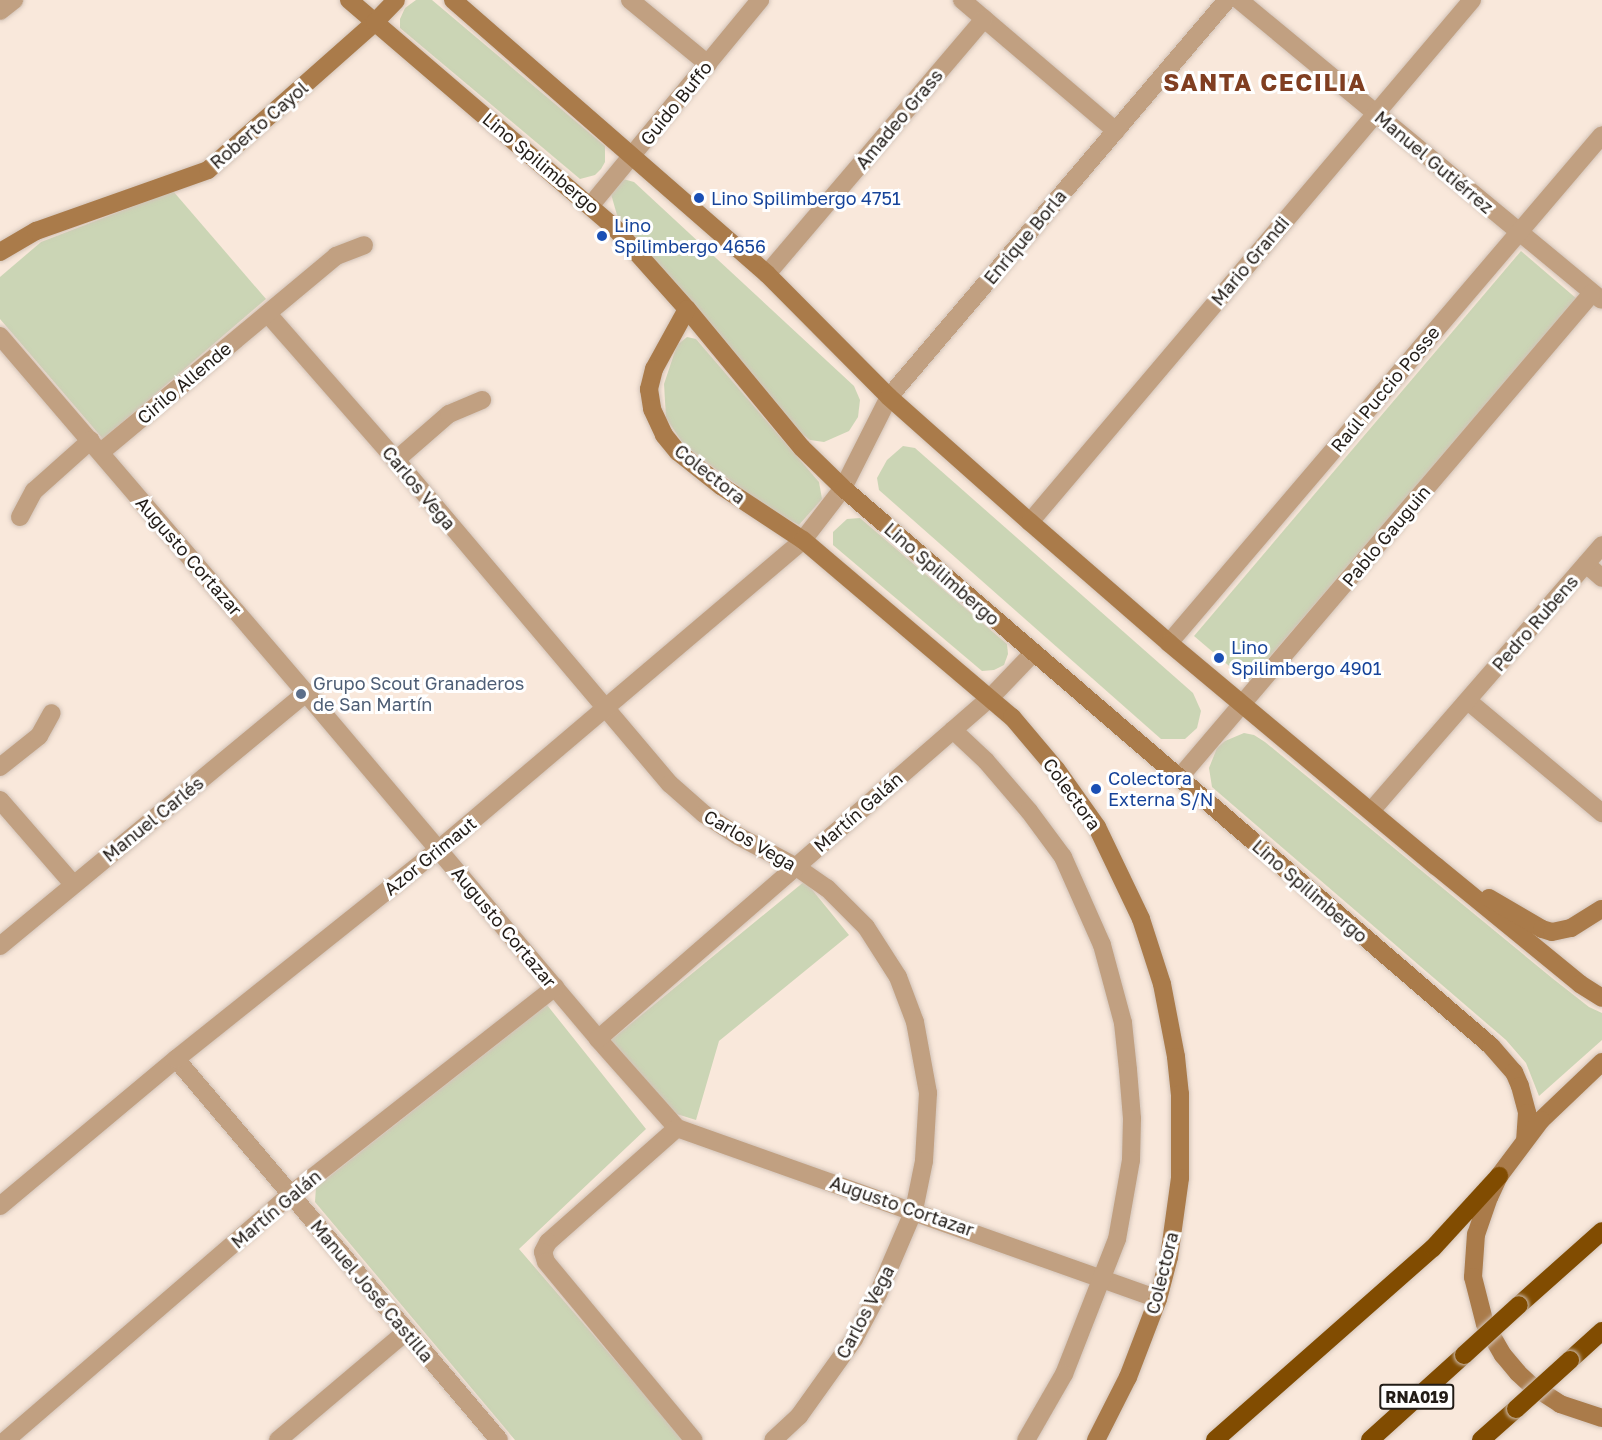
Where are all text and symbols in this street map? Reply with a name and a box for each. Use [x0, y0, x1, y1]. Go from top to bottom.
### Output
street label: Guido Buffo [636, 57, 716, 149]
street label: Amadeo Grass [851, 65, 947, 173]
district label: SANTA CECILIA [1163, 68, 1367, 96]
street label: Roberto Cayol [206, 77, 312, 173]
street label: Manuel Gutiérrez [1370, 106, 1498, 218]
street label: Lino Spilimbergo [478, 108, 604, 218]
street label: Enrique Borla [979, 185, 1071, 289]
place label: Lino Spilimbergo 4751 [711, 187, 901, 209]
marker: Lino Spilimbergo 4751 [692, 191, 706, 205]
street label: Mario Grandi [1207, 212, 1293, 310]
place label: Lino Spilimbergo 4656 [614, 215, 766, 258]
marker: Lino Spilimbergo 4656 [595, 229, 609, 243]
street label: Raúl Puccio Posse [1326, 322, 1444, 456]
street label: Cirilo Allende [133, 337, 235, 429]
street label: Colectora [670, 440, 750, 508]
street label: Carlos Vega [378, 442, 460, 534]
street label: Pablo Gauguin [1337, 481, 1435, 591]
street label: Augusto Cortazar [131, 492, 247, 620]
street label: Lino Spilimbergo [880, 518, 1004, 630]
street label: Pedro Rubens [1487, 571, 1583, 675]
place label: Lino Spilimbergo 4901 [1231, 637, 1381, 680]
marker: Lino Spilimbergo 4901 [1212, 651, 1226, 665]
place label: Grupo Scout Granaderos de San Martín [313, 673, 524, 716]
marker: Grupo Scout Granaderos de San Martín [294, 687, 308, 701]
street label: Colectora [1039, 754, 1105, 834]
street label: Martín Galán [809, 768, 907, 856]
place label: Colectora Externa S/N [1108, 768, 1213, 810]
street label: Manuel Carlés [98, 772, 208, 866]
marker: Colectora Externa S/N [1089, 782, 1103, 796]
street label: Carlos Vega [700, 805, 800, 875]
street label: Azor Grimaut [380, 812, 480, 900]
street label: Lino Spilimbergo [1248, 835, 1372, 947]
street label: Augusto Cortazar [447, 862, 561, 992]
street label: Martín Galán [227, 1165, 325, 1253]
street label: Augusto Cortazar [827, 1171, 977, 1241]
street label: Manuel José Castilla [306, 1215, 438, 1367]
street label: Colectora [1141, 1230, 1183, 1316]
street label: Carlos Vega [831, 1262, 899, 1362]
road number: RNA019 [1378, 1384, 1456, 1410]

